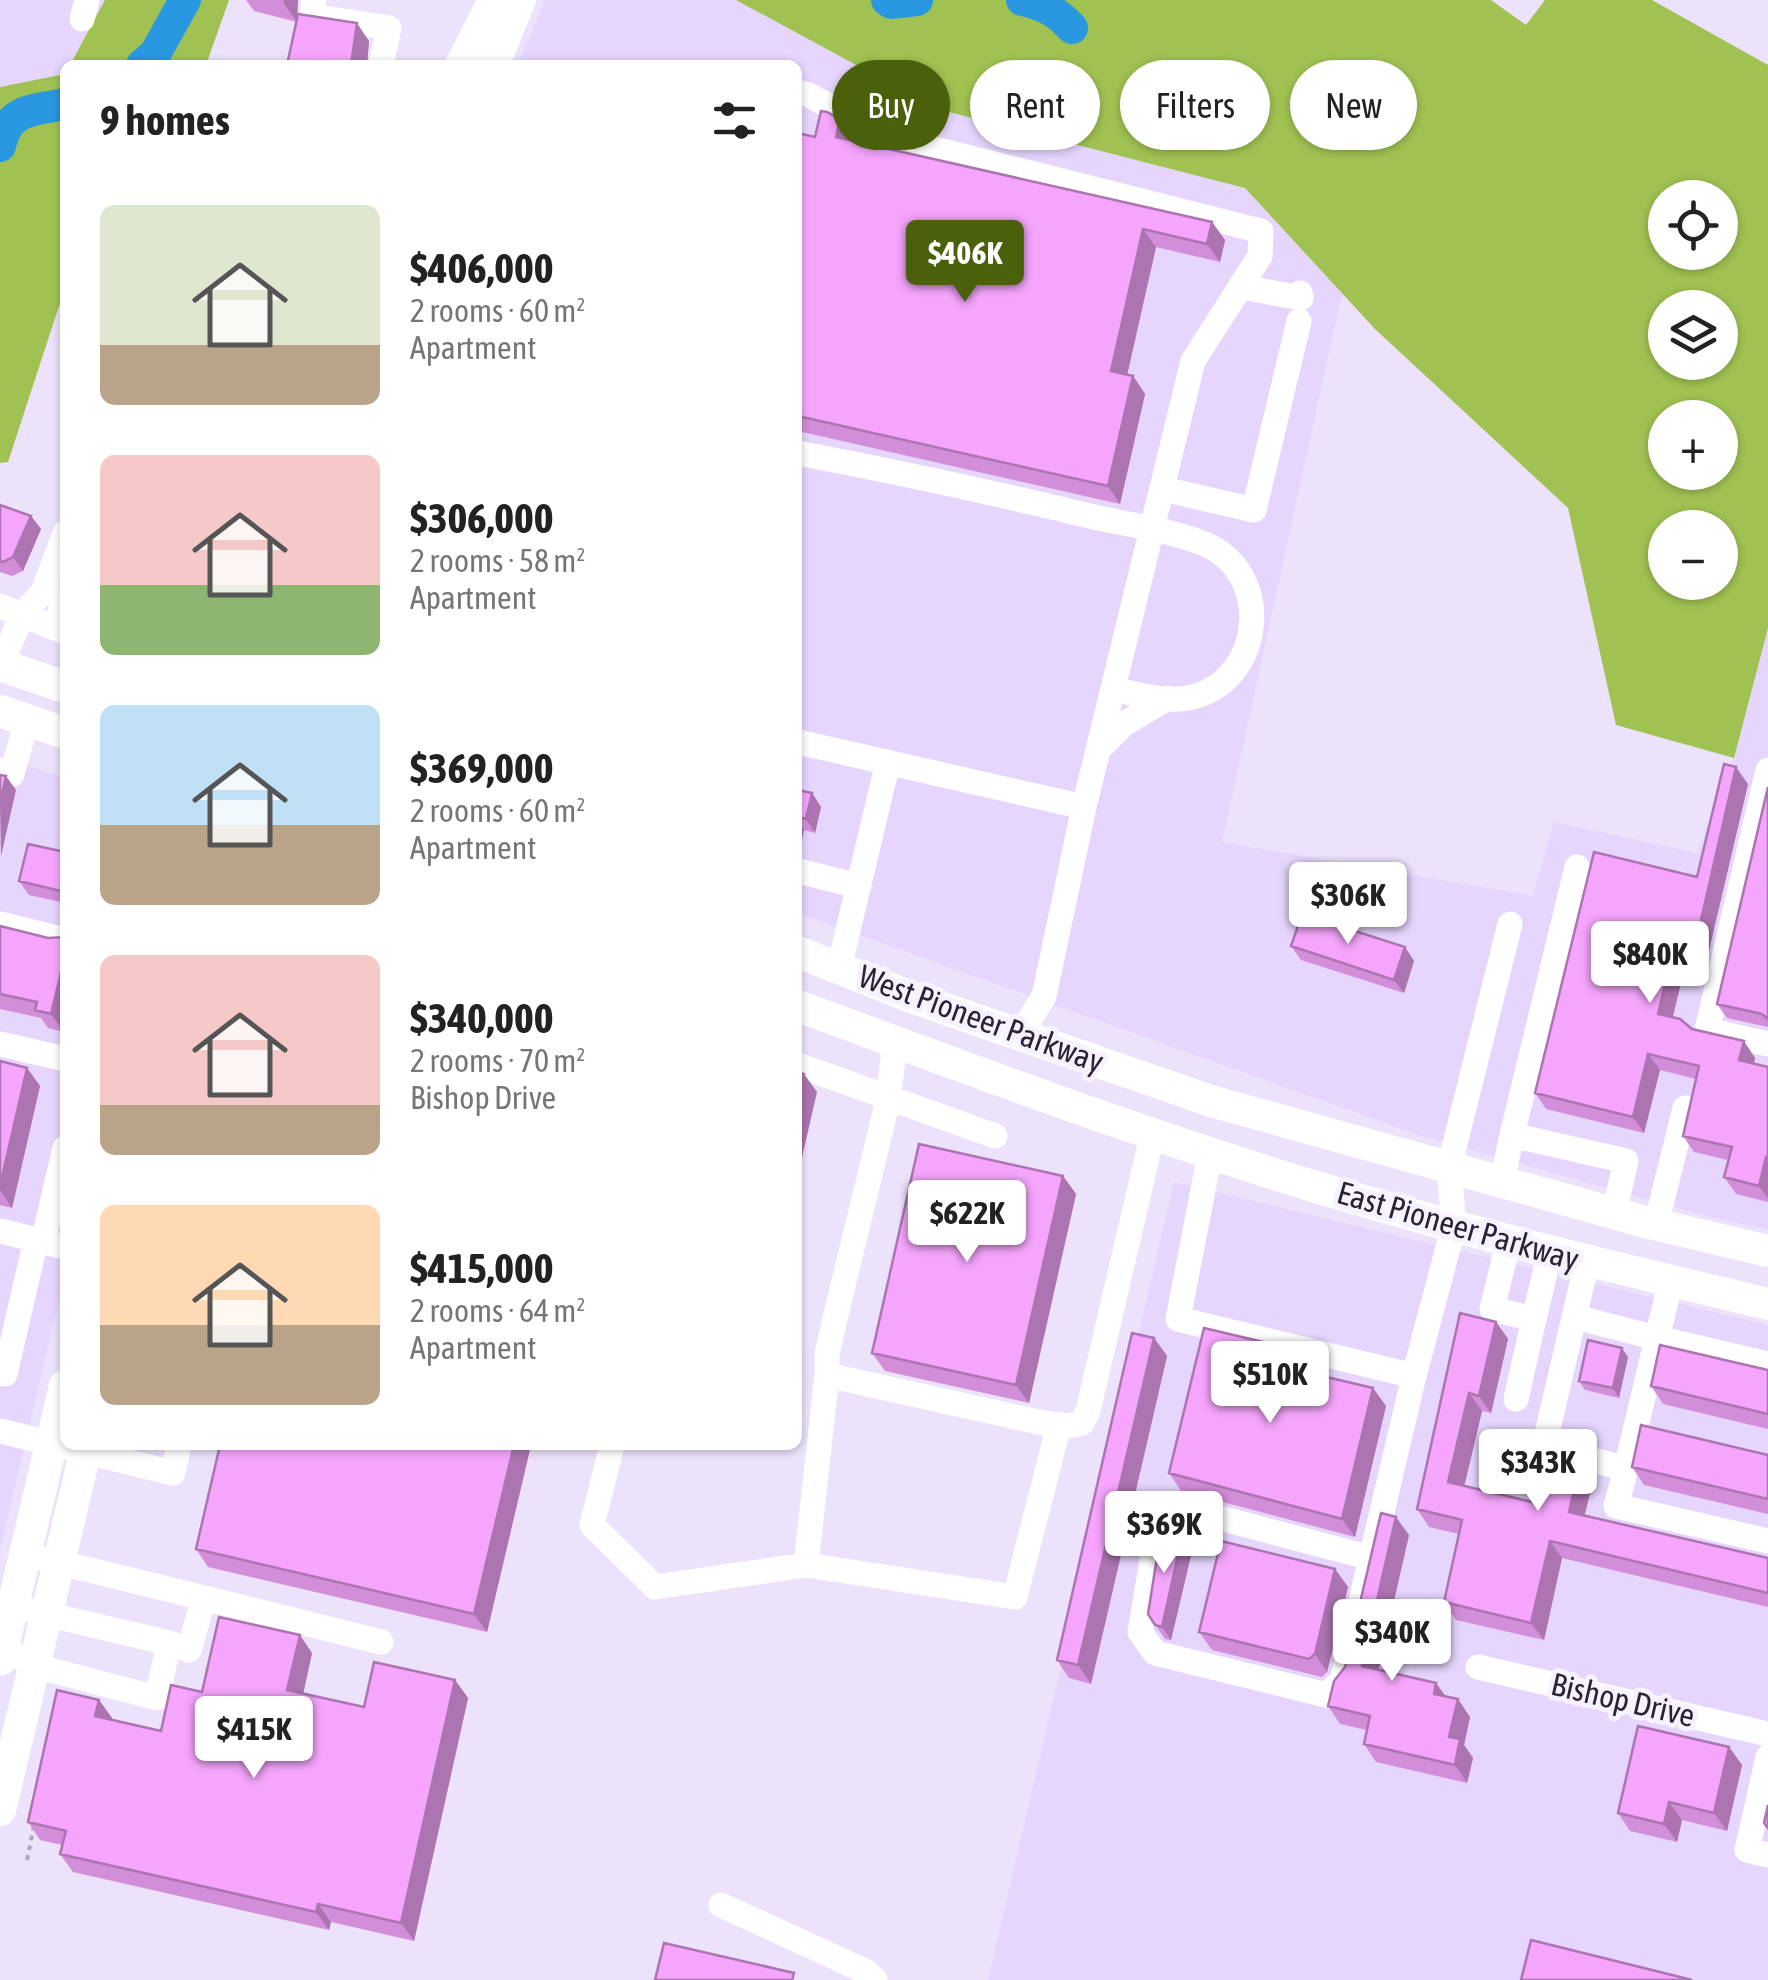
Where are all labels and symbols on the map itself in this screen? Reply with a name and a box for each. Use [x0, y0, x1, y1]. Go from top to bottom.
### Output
pin: $406K [895, 220, 1035, 305]
pin: $306K [1278, 862, 1418, 947]
pin: $840K [1580, 921, 1720, 1006]
street label: West Pioneer Parkway [854, 957, 1109, 1080]
street label: East Pioneer Parkway [1333, 1173, 1583, 1278]
pin: $622K [897, 1180, 1037, 1265]
pin: $510K [1200, 1341, 1340, 1426]
pin: $343K [1468, 1429, 1608, 1514]
pin: $369K [1094, 1491, 1234, 1576]
pin: $340K [1322, 1599, 1462, 1684]
street label: Bishop Drive [1548, 1665, 1698, 1734]
pin: $415K [184, 1696, 324, 1781]

